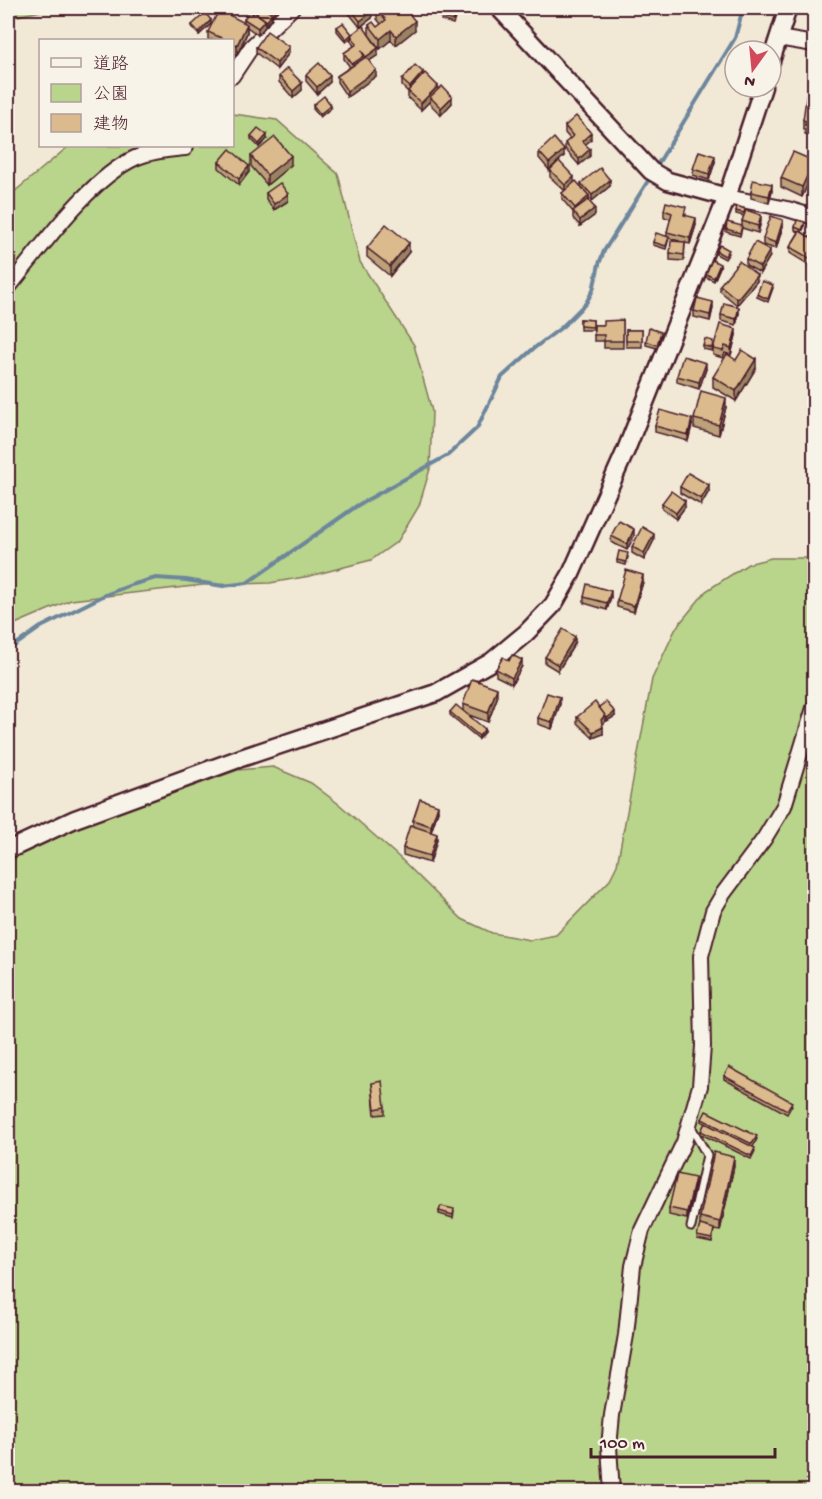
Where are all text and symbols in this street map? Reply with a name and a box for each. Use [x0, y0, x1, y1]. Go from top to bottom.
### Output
legend [39, 39, 234, 147]
north arrow [723, 39, 783, 99]
text: 道路 [93, 54, 129, 76]
text: N [742, 69, 758, 91]
text: 公園 [93, 85, 129, 106]
text: 建物 [93, 114, 129, 136]
scale bar [591, 1421, 776, 1459]
text: 100 m [599, 1434, 645, 1455]

